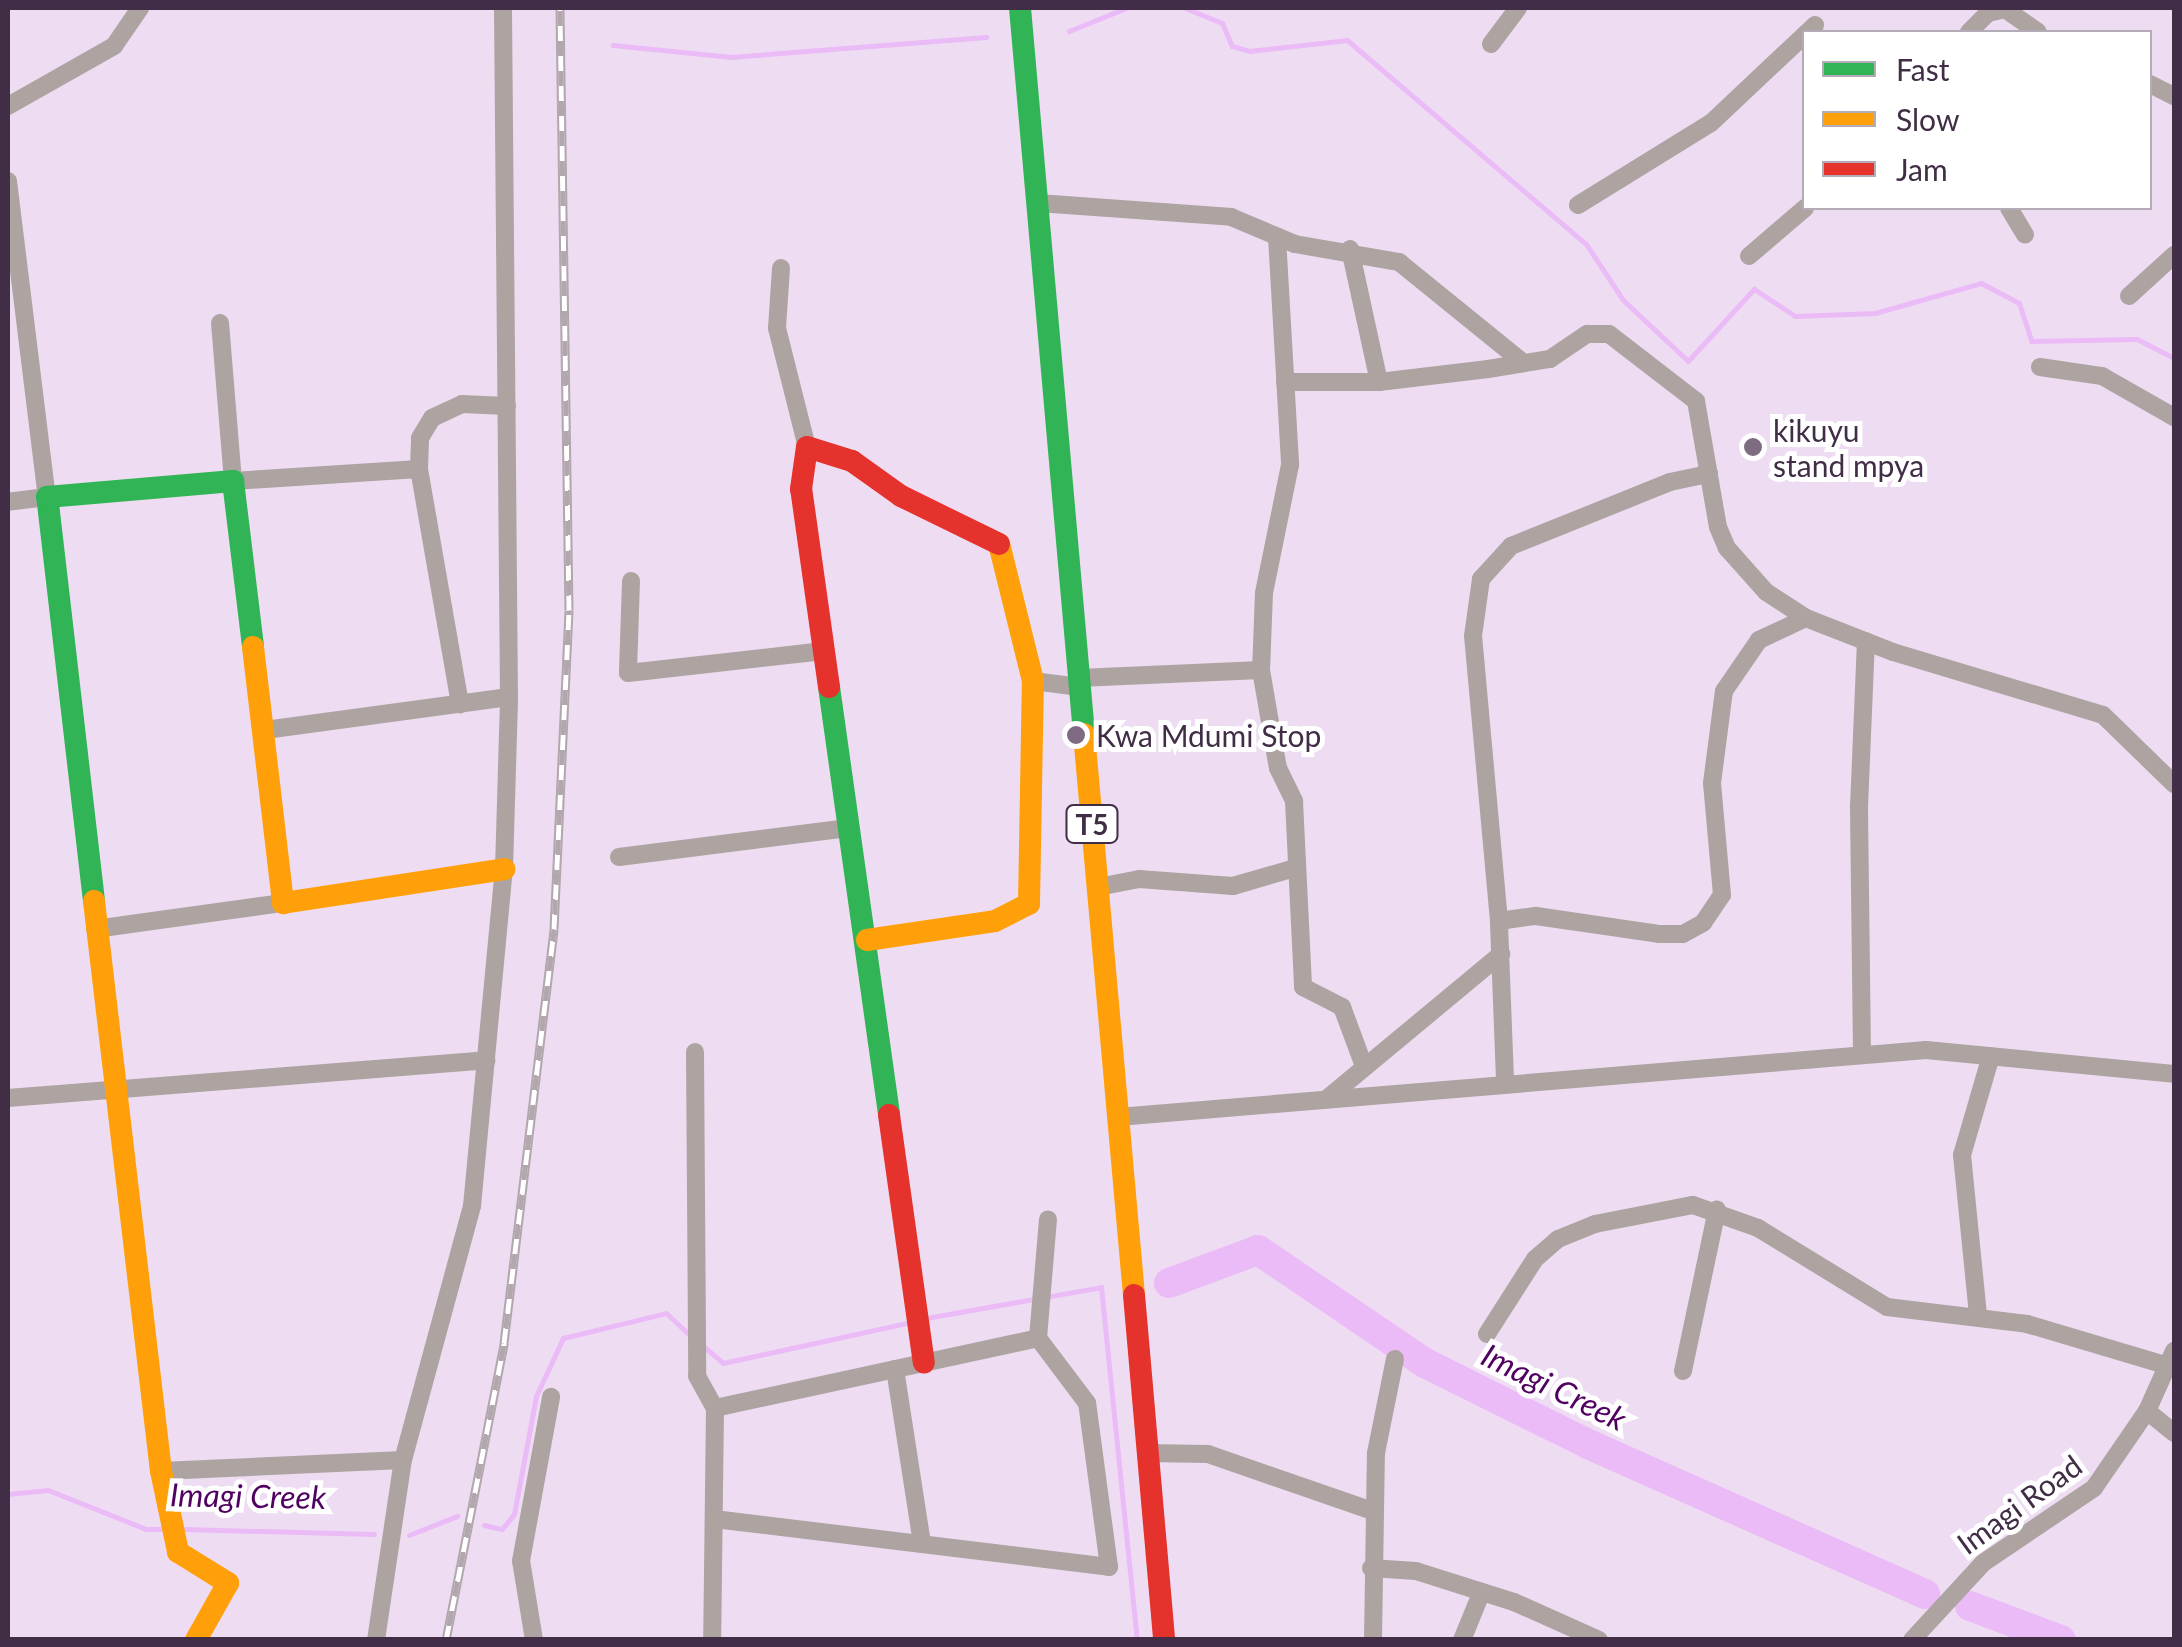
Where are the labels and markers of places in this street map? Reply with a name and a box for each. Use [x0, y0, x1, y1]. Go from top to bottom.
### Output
place label: kikuyu stand mpya [1773, 412, 1924, 482]
marker: kikuyu stand mpya [1742, 436, 1764, 458]
place label: Kwa Mdumi Stop [1096, 717, 1321, 753]
marker: Kwa Mdumi Stop [1065, 724, 1087, 746]

